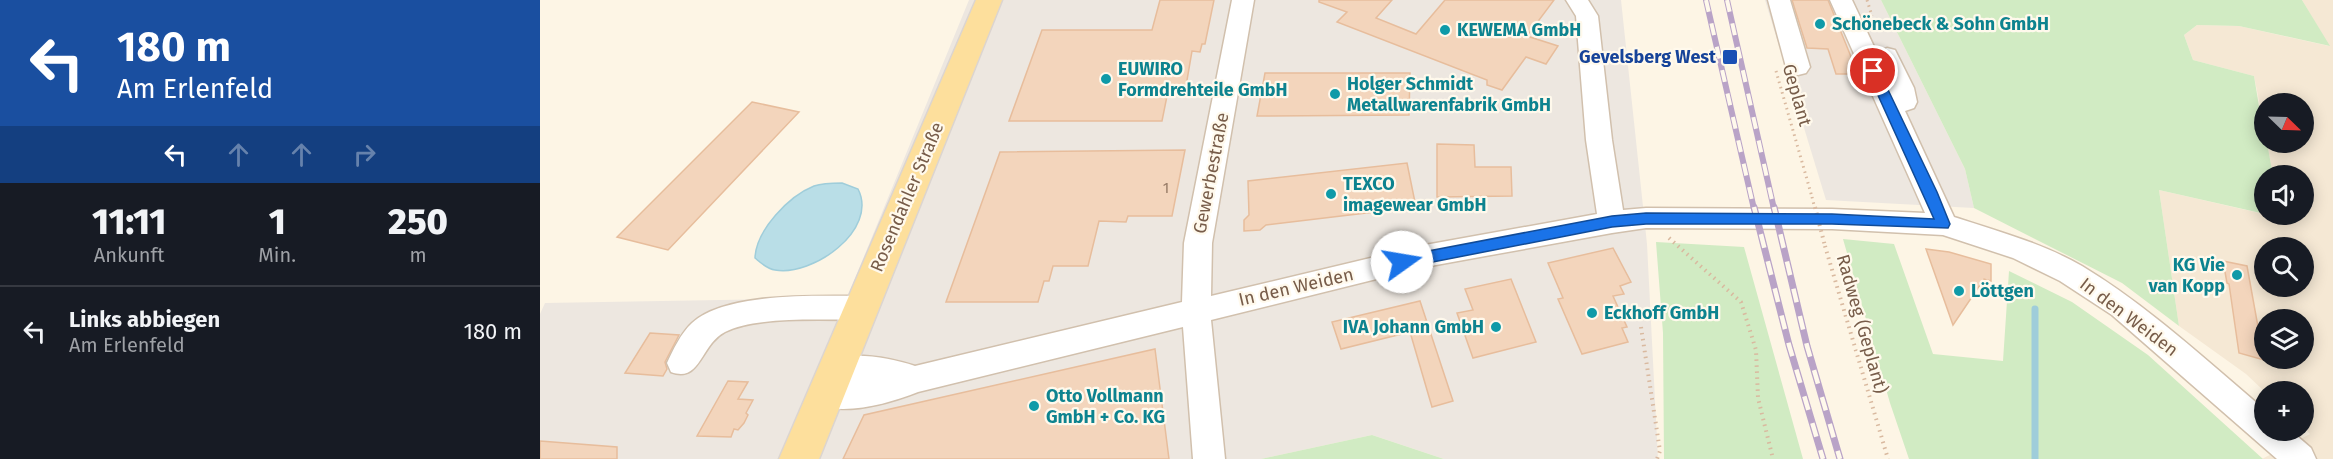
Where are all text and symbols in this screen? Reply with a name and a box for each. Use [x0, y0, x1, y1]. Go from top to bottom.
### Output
place label: Schönebeck & Sohn GmbH [1832, 13, 2049, 35]
marker: Schönebeck & Sohn GmbH [1813, 17, 1827, 31]
place label: KEWEMA GmbH [1457, 19, 1581, 41]
text: 180 m [117, 22, 231, 72]
marker: KEWEMA GmbH [1438, 23, 1452, 37]
icon: left [18, 24, 96, 102]
pin [1847, 45, 1898, 96]
place label: Gevelsberg West [1579, 46, 1717, 68]
marker: Gevelsberg West [1721, 48, 1739, 66]
icon: arrive [1856, 54, 1889, 87]
place label: EUWIRO Formdrehteile GmbH [1118, 58, 1288, 101]
street label: Geplant [1778, 61, 1817, 129]
marker: EUWIRO Formdrehteile GmbH [1099, 72, 1113, 86]
text: Am Erlenfeld [117, 73, 273, 105]
place label: Holger Schmidt Metallwarenfabrik GmbH [1347, 73, 1551, 116]
marker: Holger Schmidt Metallwarenfabrik GmbH [1328, 87, 1342, 101]
north arrow [2254, 93, 2314, 153]
map controls [2254, 93, 2314, 441]
street label: Gewerbestraße [1188, 111, 1234, 235]
street label: Rosendahler Straße [865, 119, 949, 275]
icon: left [159, 138, 192, 171]
icon: ahead [222, 138, 255, 171]
icon: ahead [285, 138, 318, 171]
icon: right [348, 138, 381, 171]
button: sound [2254, 165, 2314, 225]
place label: TEXCO imagewear GmbH [1343, 173, 1487, 216]
house number: 1 [1163, 179, 1169, 197]
marker: TEXCO imagewear GmbH [1324, 187, 1338, 201]
text: 11:11 [92, 200, 166, 244]
text: 1 [269, 200, 286, 244]
text: 250 [388, 200, 448, 244]
position arrow [1370, 230, 1434, 294]
button: search [2254, 237, 2314, 297]
text: Ankunft [94, 243, 164, 267]
text: Min. [258, 243, 296, 267]
text: m [409, 243, 427, 267]
street label: Radweg (Geplant) [1832, 252, 1892, 396]
place label: KG Vie van Kopp [2148, 254, 2225, 297]
street label: In den Weiden [1236, 263, 1356, 311]
marker: KG Vie van Kopp [2230, 268, 2244, 282]
street label: In den Weiden [2076, 273, 2182, 361]
place label: Löttgen [1971, 280, 2034, 302]
marker: Löttgen [1952, 284, 1966, 298]
place label: Eckhoff GmbH [1604, 302, 1719, 324]
text: Links abbiegen [69, 306, 220, 333]
marker: Eckhoff GmbH [1585, 306, 1599, 320]
button: layers [2254, 309, 2314, 369]
icon: left [18, 315, 51, 348]
place label: IVA Johann GmbH [1343, 316, 1484, 338]
text: 180 m [463, 318, 522, 345]
marker: IVA Johann GmbH [1489, 320, 1503, 334]
text: Am Erlenfeld [69, 333, 185, 357]
button: + [2254, 381, 2314, 441]
place label: Otto Vollmann GmbH + Co. KG [1046, 385, 1165, 428]
marker: Otto Vollmann GmbH + Co. KG [1027, 399, 1041, 413]

